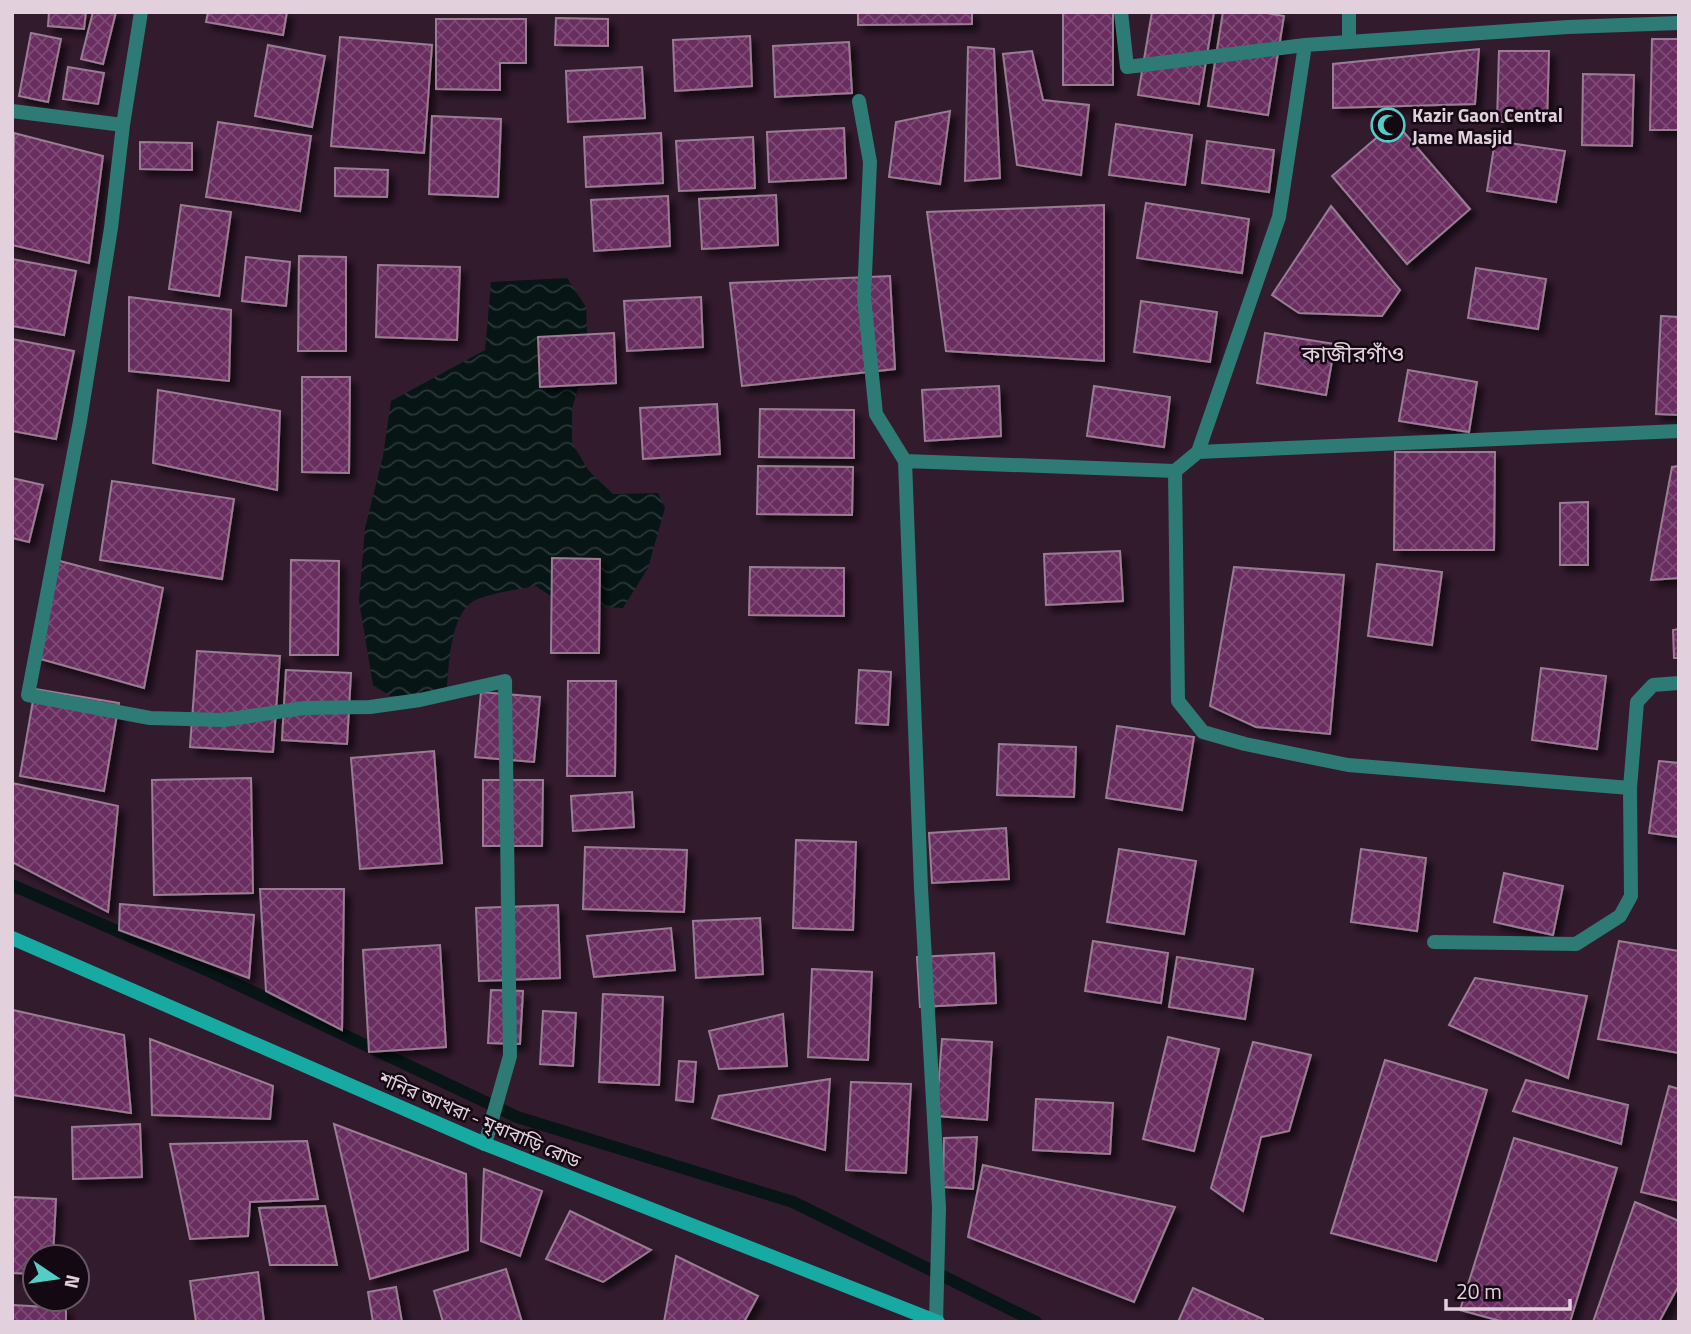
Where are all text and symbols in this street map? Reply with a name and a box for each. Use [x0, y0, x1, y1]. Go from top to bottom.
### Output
place label: Kazir Gaon Central Jame Masjid [1412, 100, 1563, 151]
mosque icon: Kazir Gaon Central Jame Masjid [1369, 106, 1407, 144]
district label: কাজীরগাঁও [1301, 336, 1404, 371]
street label: শনির আখরা - মৃধাবাড়ি রোড [374, 1063, 586, 1175]
north arrow [21, 1243, 91, 1313]
scale bar [1446, 1268, 1570, 1312]
text: N [57, 1272, 89, 1292]
text: 20 m [1456, 1275, 1502, 1307]

